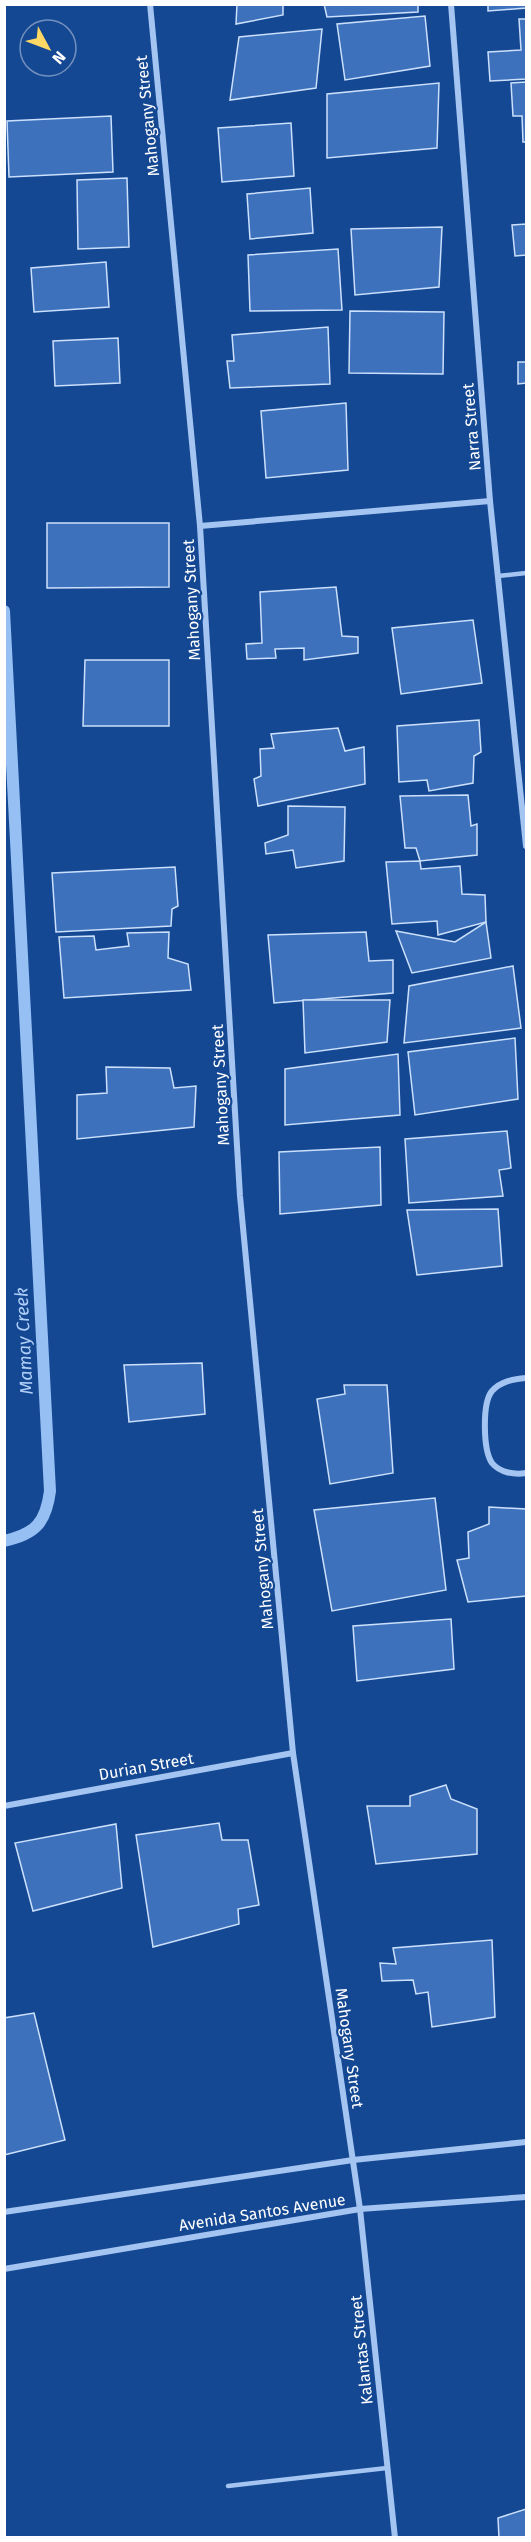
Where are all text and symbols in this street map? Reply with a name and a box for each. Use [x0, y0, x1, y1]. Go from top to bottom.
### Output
north arrow [18, 18, 78, 78]
text: N [48, 47, 70, 68]
street label: Mahogany Street [132, 54, 163, 177]
street label: Narra Street [458, 382, 485, 472]
street label: Mahogany Street [179, 539, 204, 661]
street label: Mahogany Street [208, 1024, 233, 1146]
water label: Mamay Creek [10, 1287, 38, 1395]
street label: Mahogany Street [248, 1507, 277, 1630]
street label: Durian Street [97, 1749, 195, 1784]
street label: Mahogany Street [332, 1987, 367, 2110]
street label: Avenida Santos Avenue [177, 2190, 347, 2235]
street label: Kalantas Street [346, 2294, 377, 2406]

